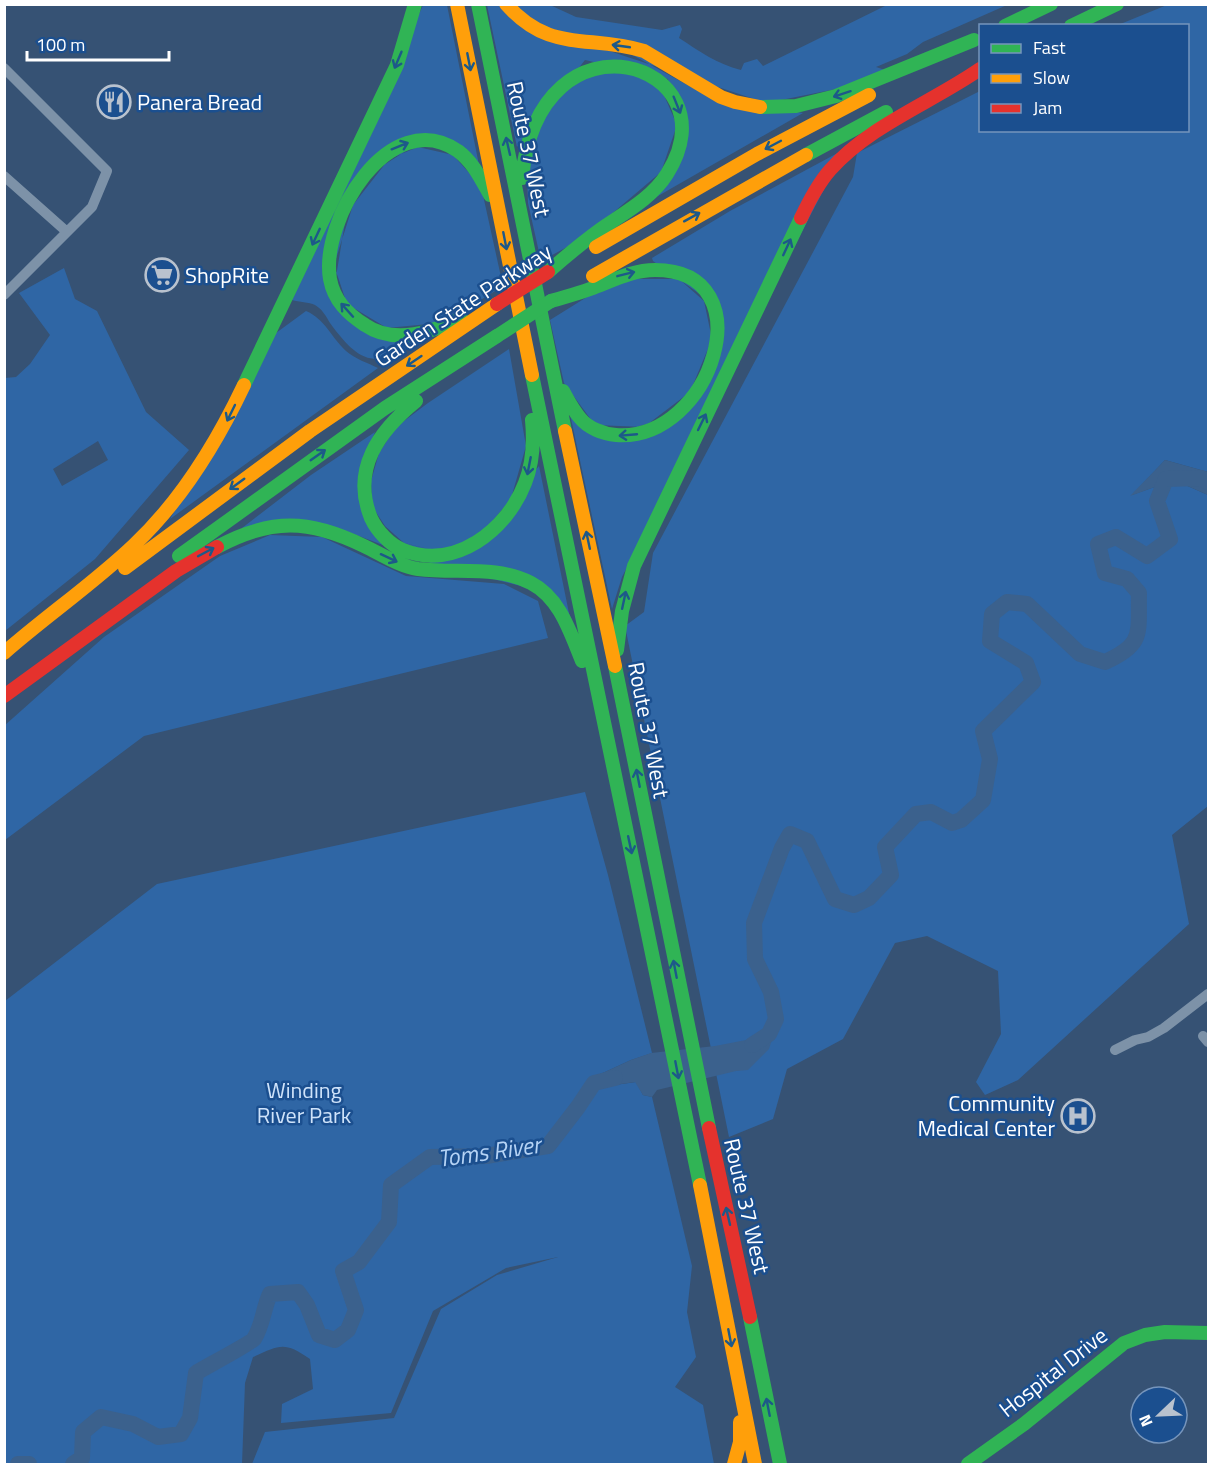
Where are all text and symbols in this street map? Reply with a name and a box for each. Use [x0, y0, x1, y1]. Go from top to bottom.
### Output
scale bar [27, 24, 170, 62]
legend [979, 24, 1189, 132]
text: 100 m [36, 31, 85, 58]
text: Fast [1033, 34, 1066, 61]
one-way arrow [611, 41, 631, 52]
one-way arrow [392, 51, 403, 69]
one-way arrow [464, 52, 475, 71]
text: Slow [1033, 64, 1070, 91]
street label: Route 37 West [498, 78, 560, 220]
restaurant icon: Panera Bread [96, 84, 132, 120]
place label: Panera Bread [137, 85, 262, 119]
one-way arrow [833, 89, 852, 100]
text: Jam [1033, 94, 1062, 121]
one-way arrow [672, 95, 683, 114]
one-way arrow [502, 137, 513, 156]
one-way arrow [765, 139, 782, 151]
one-way arrow [390, 140, 409, 151]
one-way arrow [683, 211, 700, 223]
one-way arrow [309, 227, 321, 245]
one-way arrow [500, 231, 511, 250]
street label: Garden State Parkway [367, 235, 559, 375]
one-way arrow [781, 238, 793, 256]
supermarket icon: ShopRite [144, 257, 180, 293]
place label: ShopRite [185, 258, 269, 292]
one-way arrow [616, 268, 635, 280]
one-way arrow [340, 303, 354, 318]
one-way arrow [407, 355, 423, 367]
one-way arrow [225, 403, 237, 421]
one-way arrow [697, 414, 709, 432]
one-way arrow [619, 430, 638, 441]
one-way arrow [309, 449, 325, 461]
one-way arrow [523, 456, 534, 476]
one-way arrow [230, 478, 246, 491]
one-way arrow [581, 531, 593, 550]
one-way arrow [197, 546, 215, 558]
one-way arrow [380, 553, 398, 564]
one-way arrow [619, 591, 630, 611]
street label: Route 37 West [619, 659, 679, 801]
one-way arrow [632, 769, 643, 788]
one-way arrow [625, 835, 636, 854]
one-way arrow [669, 960, 680, 980]
one-way arrow [672, 1060, 683, 1079]
park label: Winding River Park [257, 1073, 352, 1132]
place label: Community Medical Center [917, 1086, 1055, 1145]
hospital icon: Community Medical Center [1060, 1098, 1096, 1134]
water label: Toms River [435, 1126, 546, 1176]
street label: Route 37 West [715, 1135, 779, 1277]
one-way arrow [722, 1207, 733, 1227]
street label: Hospital Drive [991, 1319, 1115, 1425]
one-way arrow [725, 1327, 736, 1347]
north arrow [1129, 1385, 1189, 1445]
one-way arrow [762, 1398, 773, 1417]
text: N [1132, 1411, 1158, 1431]

